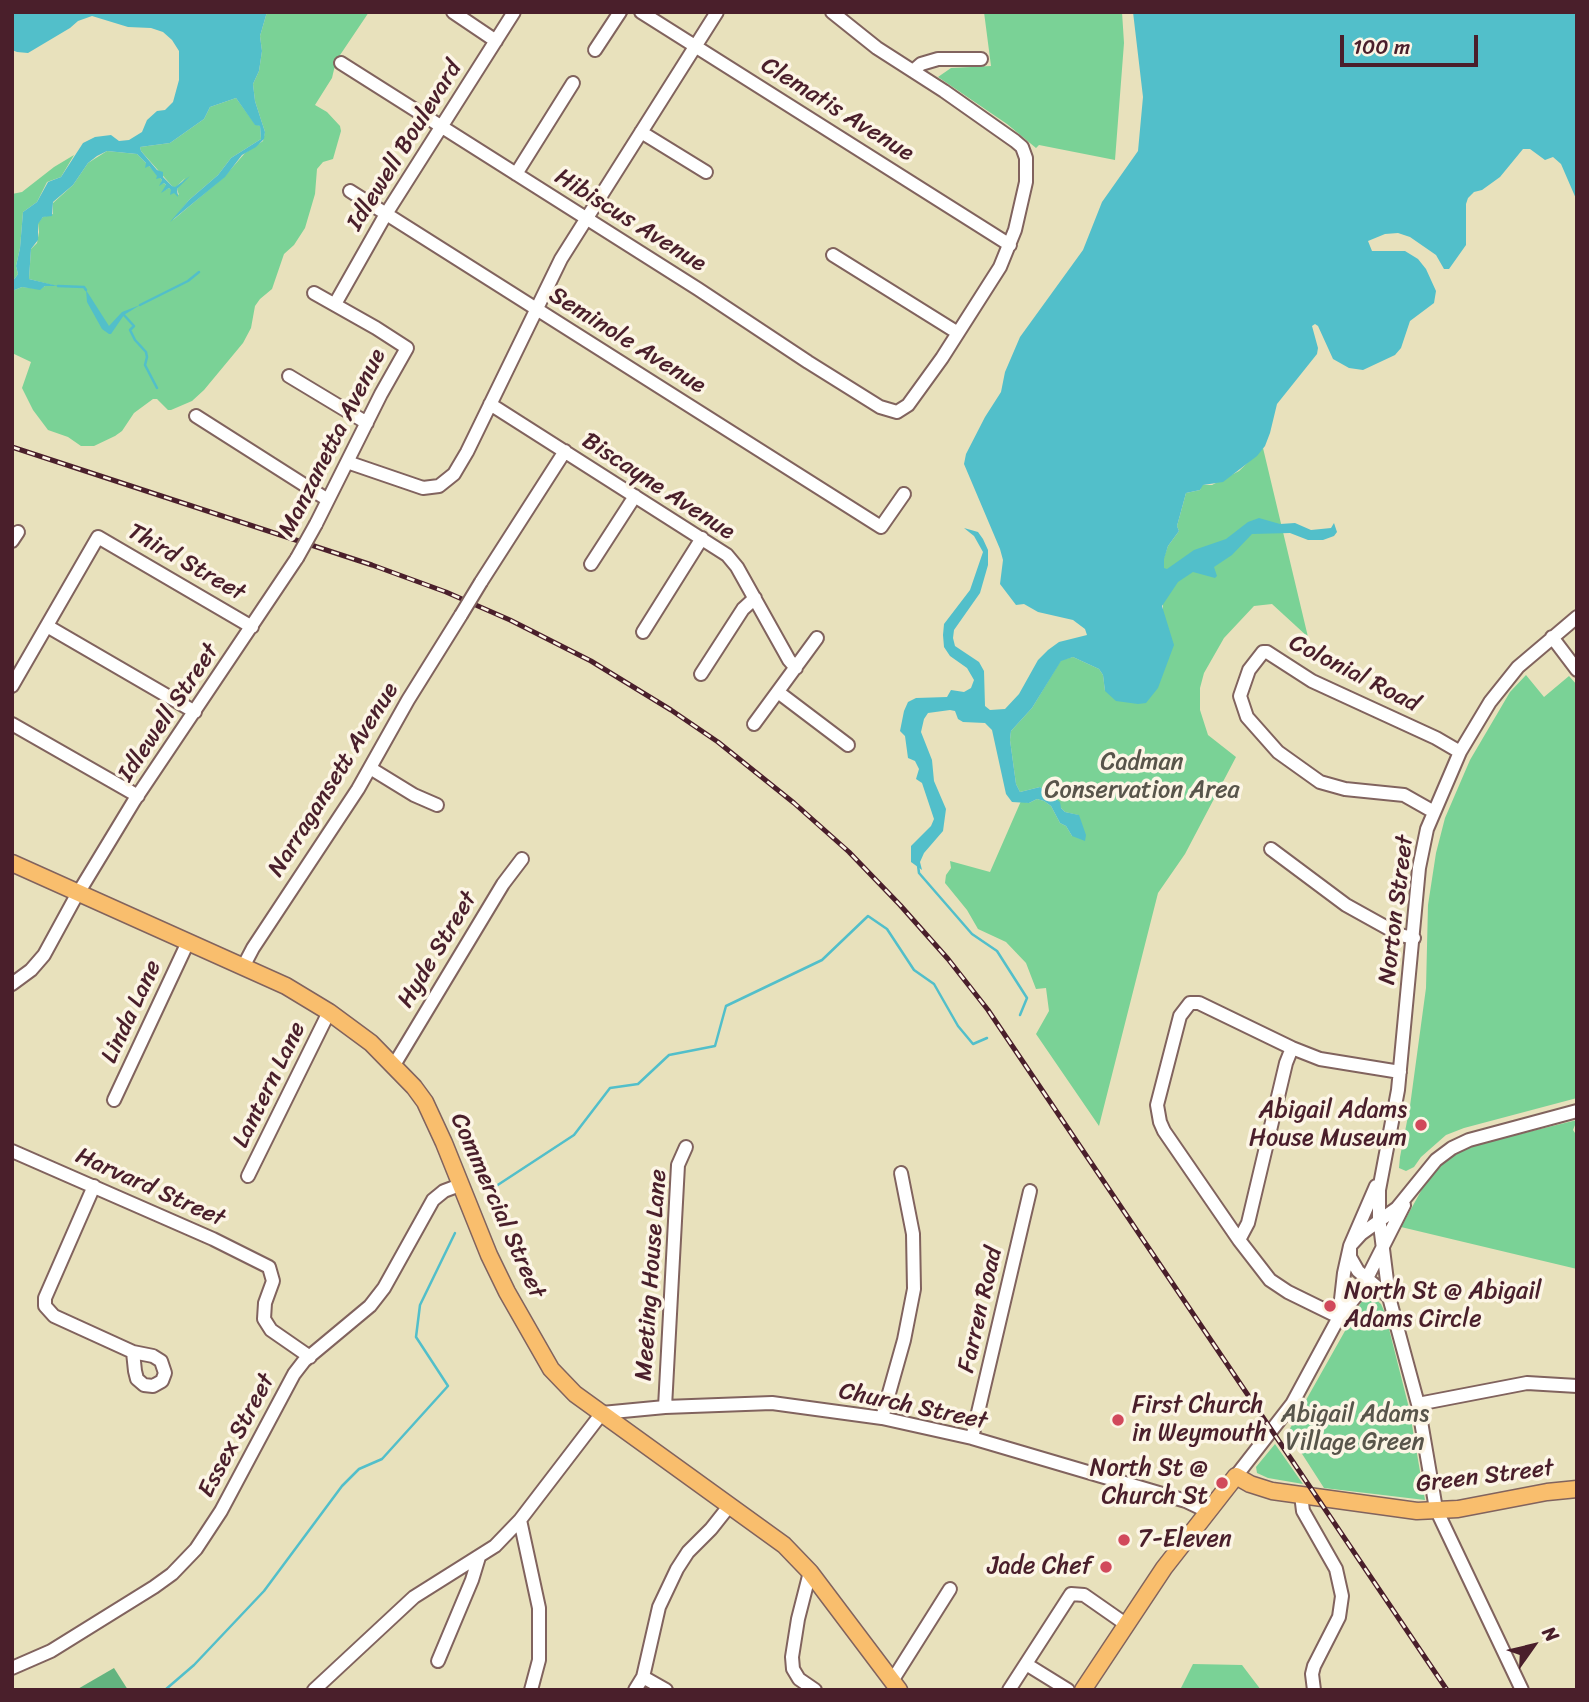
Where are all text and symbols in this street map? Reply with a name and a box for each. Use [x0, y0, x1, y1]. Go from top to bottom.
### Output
scale bar [1344, 21, 1482, 65]
text: 100 m [1353, 28, 1410, 66]
street label: Clematis Avenue [755, 51, 919, 169]
street label: Idlewell Boulevard [341, 56, 469, 236]
street label: Hibiscus Avenue [549, 163, 711, 279]
street label: Seminole Avenue [543, 281, 711, 401]
street label: Manzanetta Avenue [273, 344, 393, 542]
street label: Biscayne Avenue [576, 427, 740, 547]
street label: Third Street [122, 518, 250, 608]
street label: Colonial Road [1284, 629, 1424, 719]
street label: Idlewell Street [112, 639, 226, 787]
street label: Narragansett Avenue [263, 678, 405, 882]
park label: Cadman Conservation Area [1044, 749, 1240, 805]
street label: Norton Street [1374, 834, 1420, 986]
street label: Hyde Street [392, 887, 484, 1013]
street label: Linda Lane [96, 956, 168, 1068]
street label: Lantern Lane [227, 1017, 313, 1153]
place label: Abigail Adams House Museum [1249, 1097, 1407, 1153]
street label: Commercial Street [443, 1109, 551, 1303]
marker: Abigail Adams House Museum [1413, 1117, 1429, 1133]
street label: Harvard Street [71, 1142, 229, 1234]
street label: Meeting House Lane [630, 1168, 674, 1382]
street label: Farren Road [953, 1244, 1009, 1376]
place label: North St @ Abigail Adams Circle [1344, 1278, 1542, 1334]
marker: North St @ Abigail Adams Circle [1322, 1298, 1338, 1314]
street label: Essex Street [192, 1369, 282, 1503]
street label: Church Street [836, 1377, 990, 1437]
place label: First Church in Weymouth [1132, 1392, 1267, 1448]
park label: Abigail Adams Village Green [1281, 1401, 1429, 1457]
marker: First Church in Weymouth [1110, 1412, 1126, 1428]
street label: Green Street [1415, 1454, 1555, 1500]
place label: North St @ Church St [1090, 1455, 1208, 1511]
marker: North St @ Church St [1214, 1475, 1230, 1491]
place label: 7-Eleven [1138, 1526, 1232, 1554]
marker: 7-Eleven [1116, 1532, 1132, 1548]
place label: Jade Chef [987, 1553, 1092, 1581]
marker: Jade Chef [1098, 1559, 1114, 1575]
north arrow [1498, 1611, 1568, 1681]
text: N [1533, 1619, 1568, 1649]

